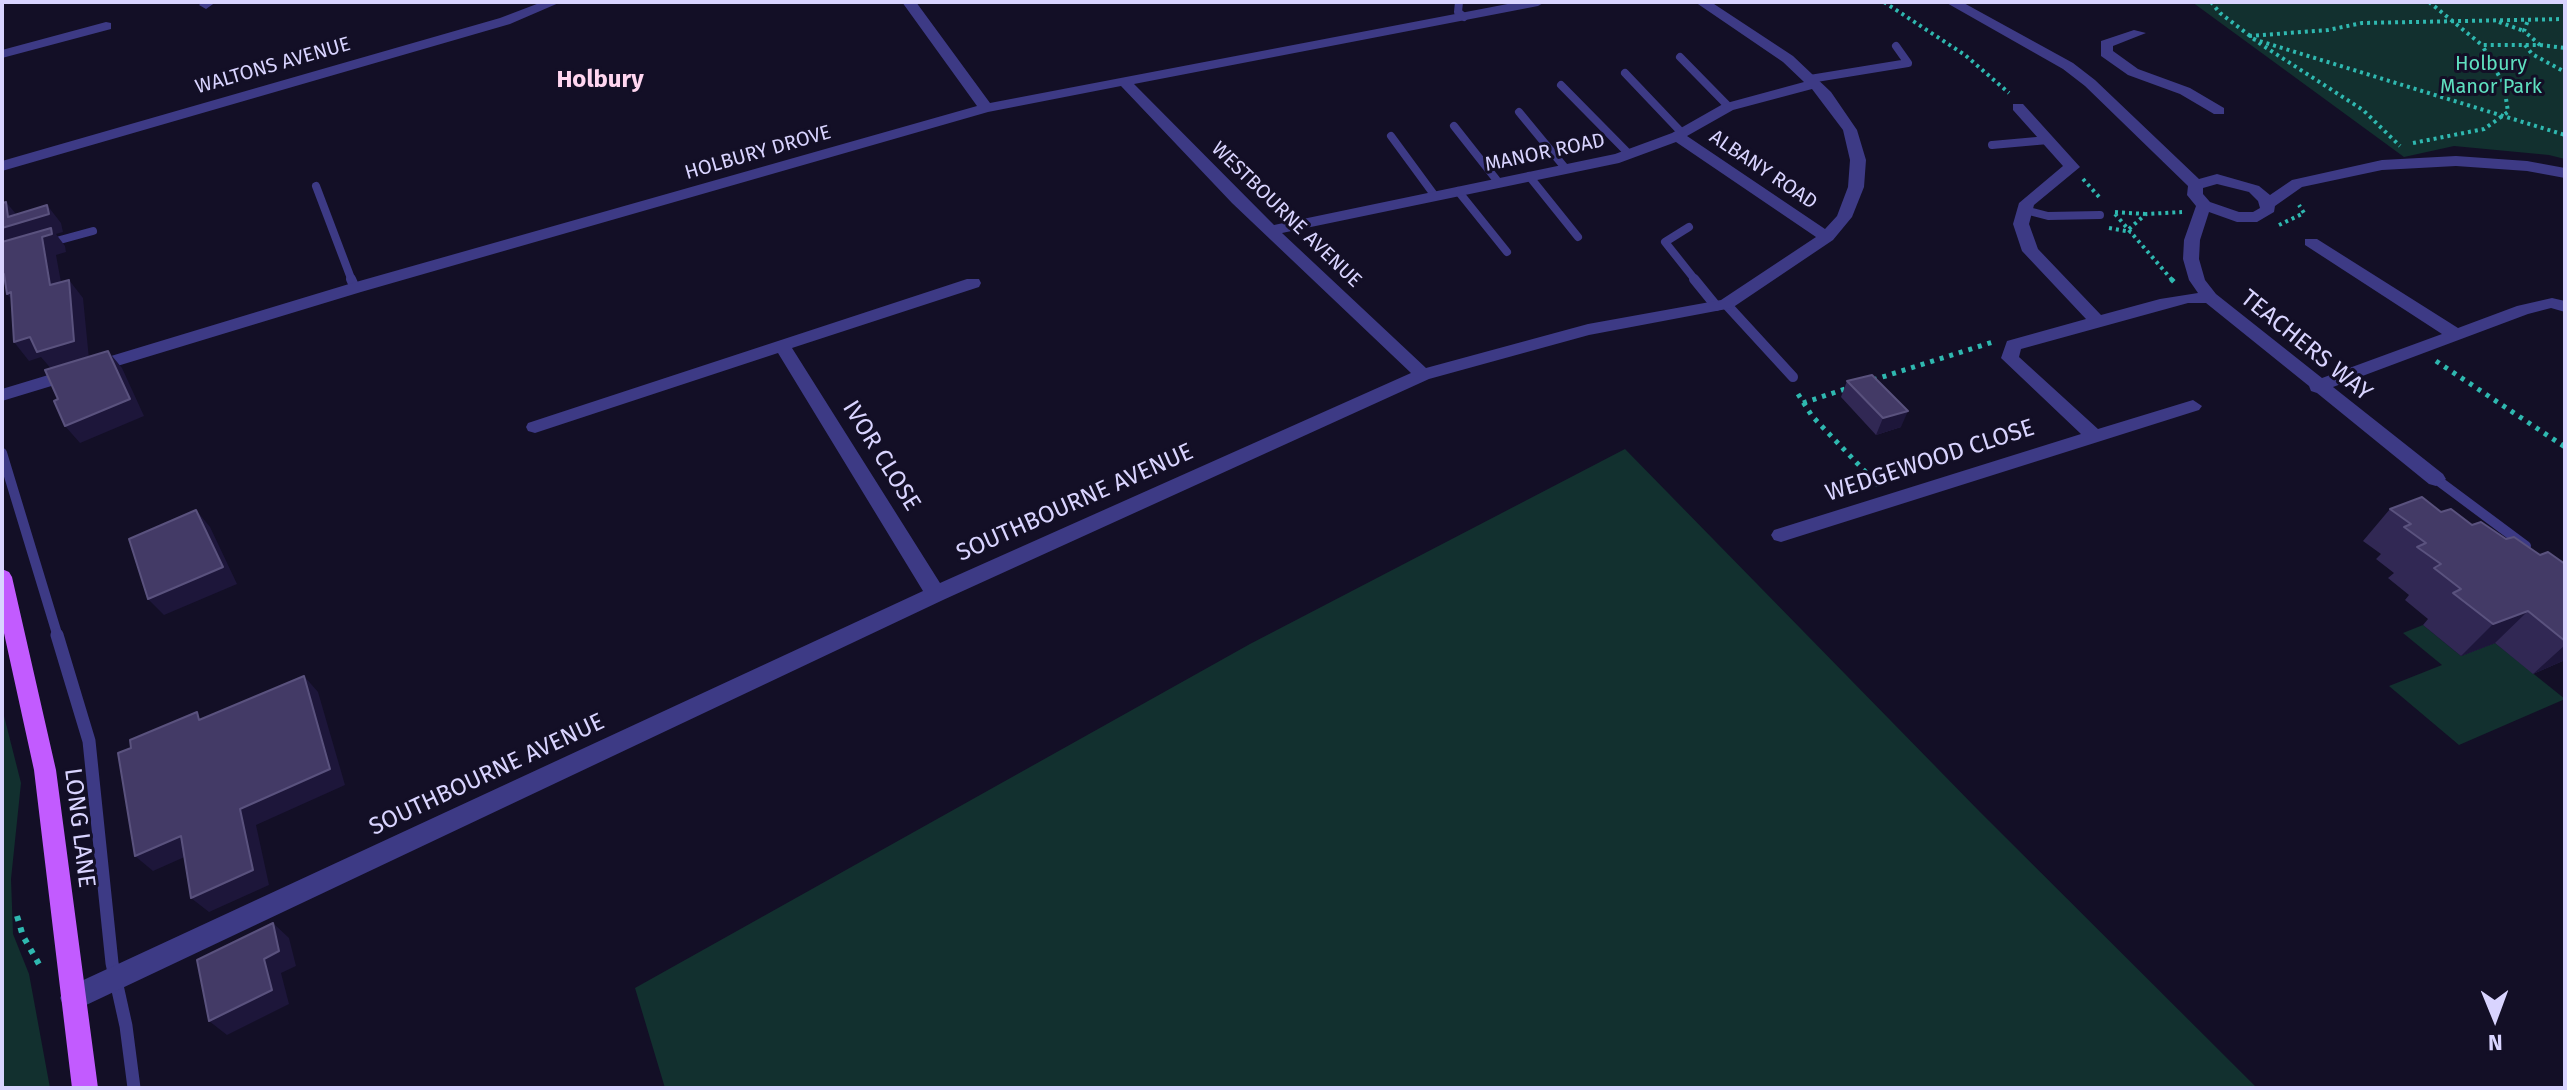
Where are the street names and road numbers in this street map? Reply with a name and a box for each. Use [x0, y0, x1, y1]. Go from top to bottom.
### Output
street label: WALTONS AVENUE [193, 32, 353, 100]
street label: HOLBURY DROVE [682, 121, 834, 185]
street label: ALBANY ROAD [1705, 125, 1821, 215]
street label: MANOR ROAD [1483, 129, 1607, 177]
street label: WESTBOURNE AVENUE [1206, 137, 1366, 293]
street label: TEACHERS WAY [2234, 284, 2378, 408]
street label: IVOR CLOSE [836, 396, 926, 516]
street label: WEDGEWOOD CLOSE [1822, 414, 2038, 508]
street label: SOUTHBOURNE AVENUE [952, 438, 1198, 568]
street label: SOUTHBOURNE AVENUE [365, 708, 609, 842]
street label: LONG LANE [57, 767, 101, 889]

